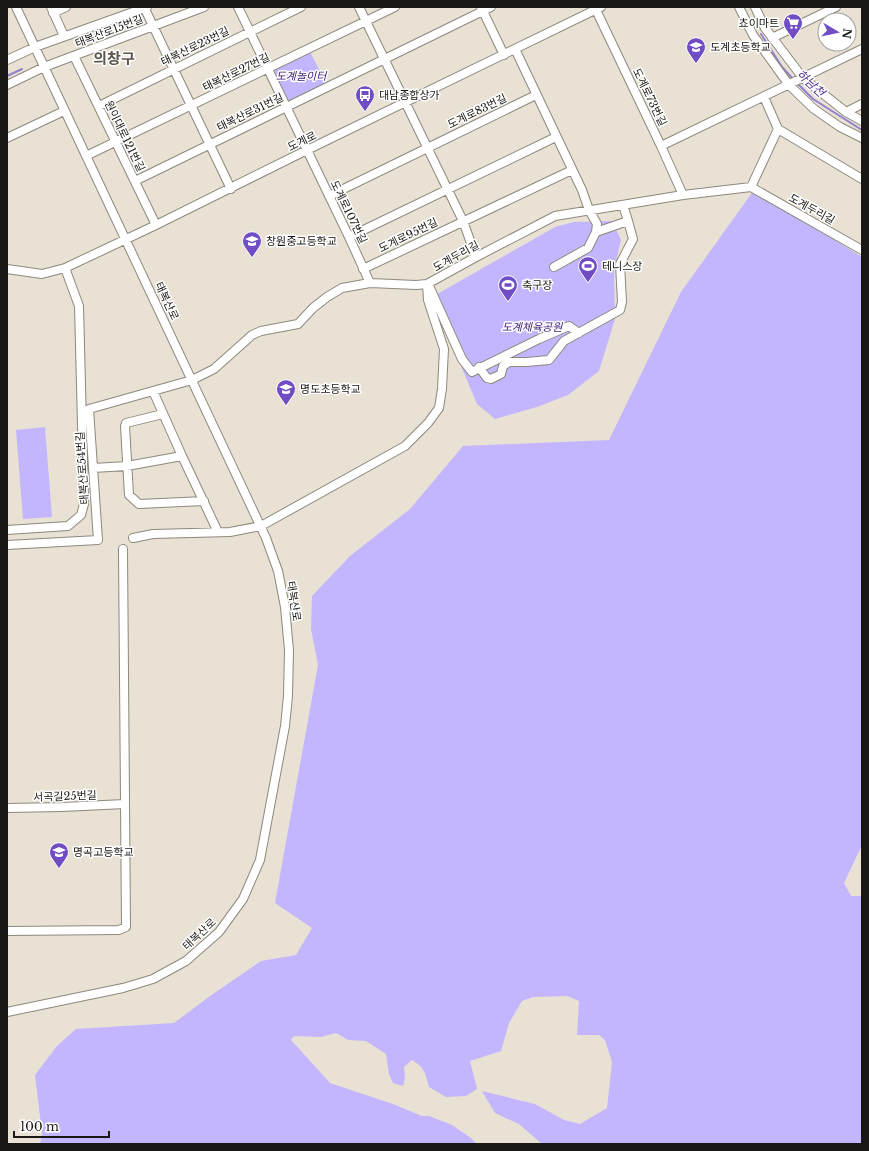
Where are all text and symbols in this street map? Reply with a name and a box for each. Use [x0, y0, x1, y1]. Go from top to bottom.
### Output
street label: 태복산로15번길 [73, 12, 145, 50]
supermarket icon: 쵸이마트 [782, 12, 804, 40]
north arrow [817, 12, 857, 52]
place label: 쵸이마트 [739, 16, 779, 30]
street label: 태복산로23번길 [159, 23, 231, 69]
text: N [839, 27, 855, 40]
school or university icon: 도계초등학교 [685, 36, 707, 64]
place label: 도계초등학교 [710, 40, 771, 54]
district label: 의창구 [93, 49, 135, 68]
street label: 태복산로27번길 [200, 50, 272, 94]
street label: 도계로73번길 [630, 66, 670, 128]
water label: 하남천 [794, 66, 830, 101]
park label: 도계놀이터 [276, 69, 328, 83]
bus stop icon: 대남종합상가 [354, 84, 376, 112]
place label: 대남종합상가 [379, 88, 440, 102]
street label: 태복산로31번길 [214, 90, 286, 134]
street label: 도계로83번길 [445, 91, 509, 131]
street label: 원이대로121번길 [102, 98, 148, 174]
street label: 도계로 [285, 128, 319, 154]
street label: 도계로107번길 [328, 178, 370, 246]
street label: 도계두리길 [786, 191, 838, 227]
street label: 도계로95번길 [376, 215, 440, 255]
school or university icon: 창원중고등학교 [241, 230, 263, 258]
place label: 창원중고등학교 [266, 234, 337, 248]
street label: 도계두리길 [430, 238, 482, 274]
sports icon: 테니스장 [577, 255, 599, 283]
place label: 테니스장 [602, 259, 642, 273]
sports icon: 축구장 [497, 274, 519, 302]
place label: 축구장 [522, 278, 552, 292]
street label: 태복산로 [152, 280, 182, 322]
park label: 도계체육공원 [502, 320, 563, 334]
school or university icon: 명도초등학교 [275, 378, 297, 406]
place label: 명도초등학교 [300, 382, 361, 396]
street label: 태복산로54번길 [72, 431, 92, 505]
street label: 태복산로 [284, 580, 304, 622]
street label: 서곡길25번길 [33, 788, 97, 804]
school or university icon: 명곡고등학교 [48, 841, 70, 869]
place label: 명곡고등학교 [73, 845, 134, 859]
street label: 태복산로 [179, 915, 219, 953]
scale bar [14, 1113, 109, 1139]
text: 100 m [20, 1119, 59, 1134]

